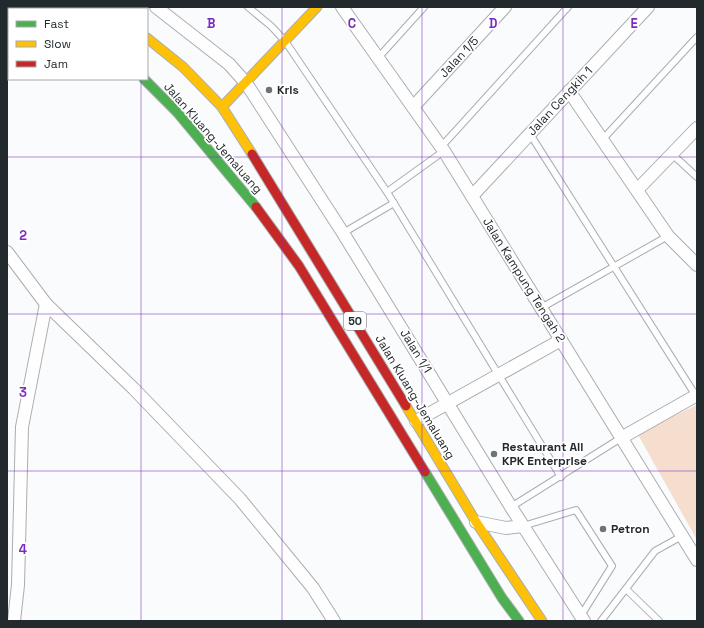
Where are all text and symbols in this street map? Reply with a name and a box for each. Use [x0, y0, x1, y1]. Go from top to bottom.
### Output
legend [8, 8, 148, 80]
text: B [207, 15, 216, 32]
text: C [348, 15, 356, 32]
text: D [489, 15, 498, 32]
text: E [630, 15, 638, 32]
text: Fast [44, 16, 69, 32]
street label: Jalan 1/5 [436, 33, 482, 81]
text: Slow [44, 36, 71, 52]
text: Jam [44, 56, 68, 72]
street label: Jalan Cengkih 1 [524, 63, 596, 139]
street label: Jalan Kluang-Jemaluang [160, 79, 266, 197]
place label: Kris [277, 82, 299, 98]
marker: Kris [264, 85, 274, 95]
street label: Jalan Kampung Tengah 2 [479, 215, 569, 345]
text: 2 [19, 227, 27, 244]
road number: 50 [344, 312, 366, 330]
street label: Jalan 1/1 [396, 326, 436, 376]
street label: Jalan Kluang-Jemaluang [371, 332, 459, 462]
text: 3 [19, 384, 27, 401]
place label: Restaurant Ali KPK Enterprise [502, 439, 587, 469]
marker: Restaurant Ali KPK Enterprise [489, 449, 499, 459]
place label: Petron [611, 521, 650, 537]
marker: Petron [598, 524, 608, 534]
text: 4 [19, 541, 27, 558]

